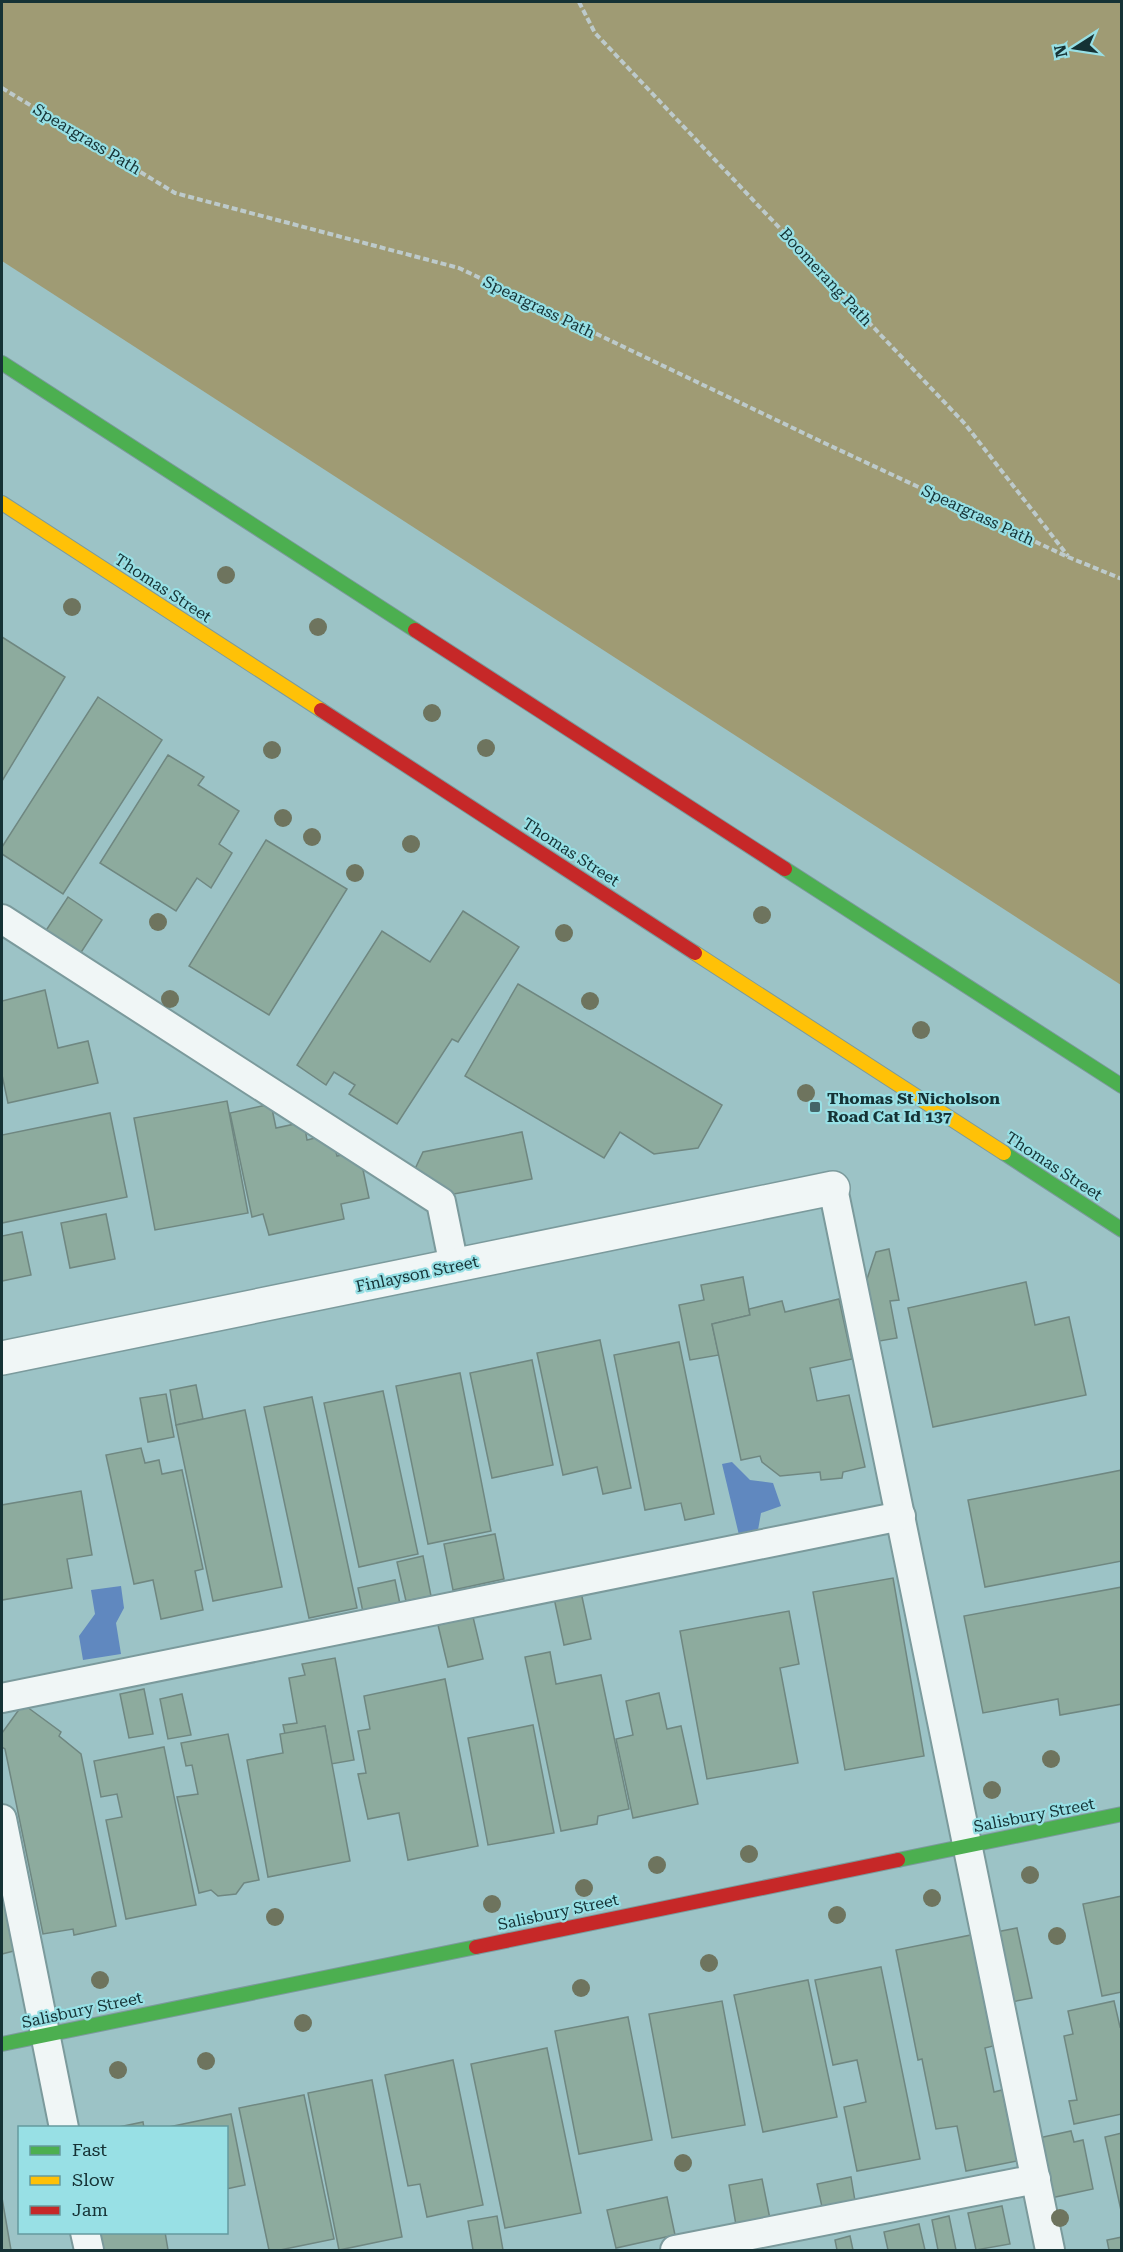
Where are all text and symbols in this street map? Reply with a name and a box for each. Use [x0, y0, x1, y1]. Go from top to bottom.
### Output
north arrow [1045, 18, 1105, 78]
text: N [1050, 43, 1071, 59]
street label: Speargrass Path [30, 99, 144, 179]
street label: Boomerang Path [776, 224, 876, 330]
street label: Speargrass Path [480, 272, 598, 342]
street label: Speargrass Path [919, 481, 1037, 549]
street label: Thomas Street [111, 550, 215, 626]
street label: Thomas Street [519, 814, 623, 890]
place label: Thomas St Nicholson Road Cat Id 137 [827, 1089, 1000, 1126]
marker: Thomas St Nicholson Road Cat Id 137 [808, 1100, 822, 1114]
street label: Thomas Street [1002, 1128, 1106, 1204]
street label: Finlayson Street [354, 1252, 480, 1296]
street label: Salisbury Street [972, 1794, 1096, 1836]
street label: Salisbury Street [496, 1890, 620, 1934]
street label: Salisbury Street [20, 1988, 144, 2032]
legend [18, 2126, 228, 2234]
text: Fast [72, 2139, 107, 2160]
text: Slow [72, 2169, 114, 2190]
text: Jam [72, 2199, 108, 2220]

